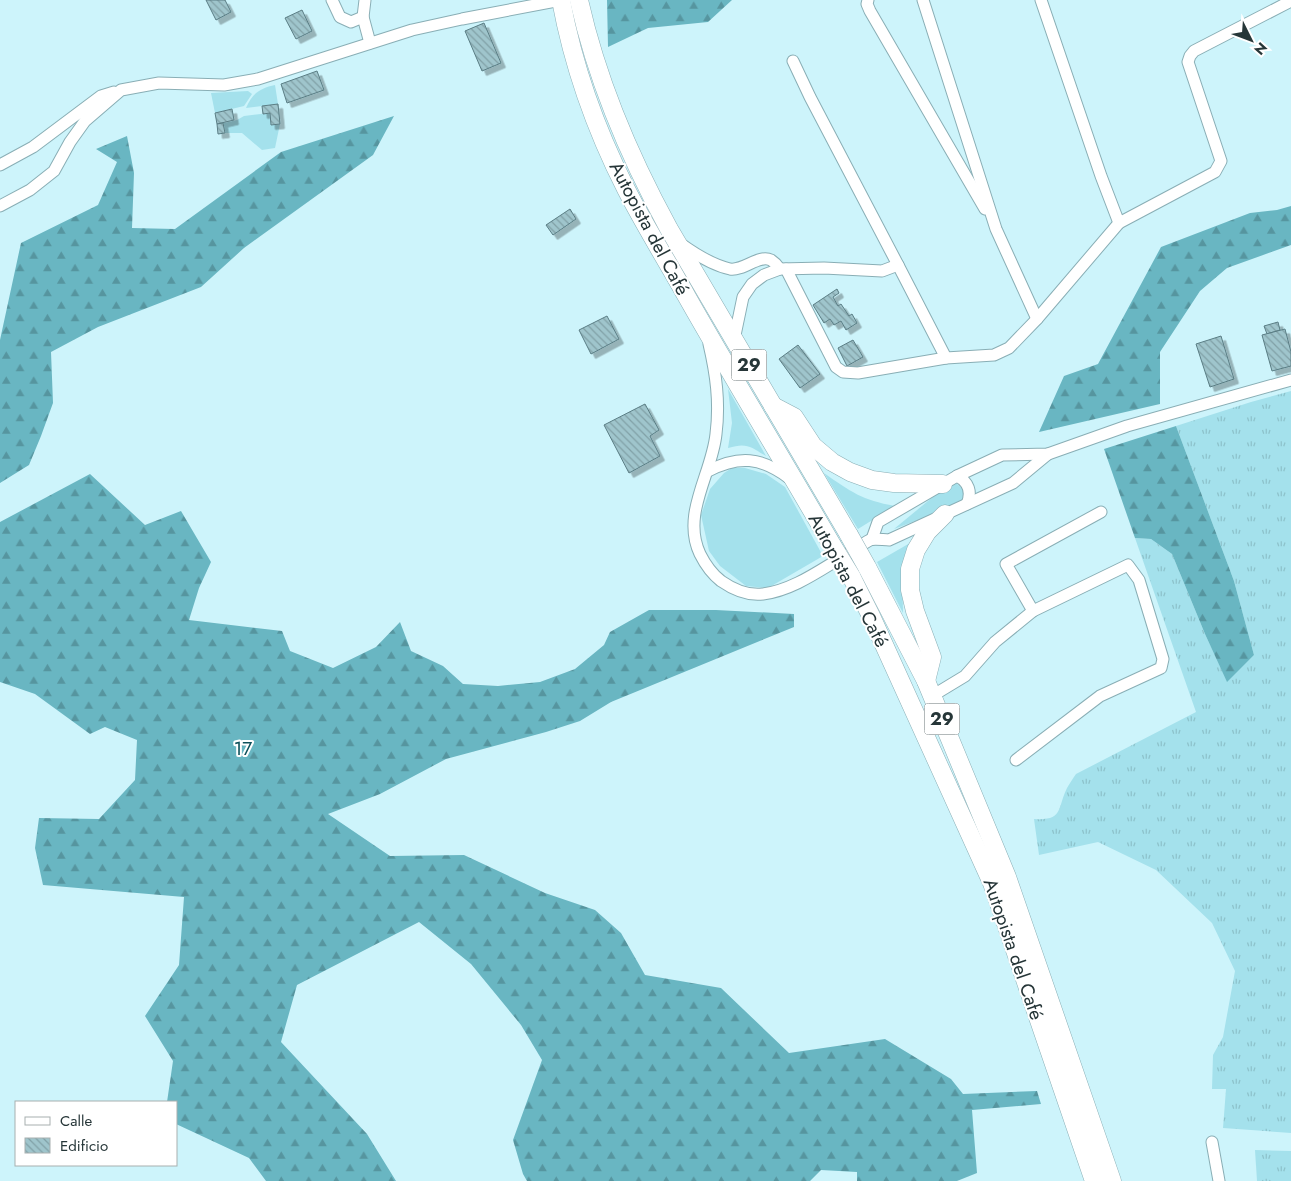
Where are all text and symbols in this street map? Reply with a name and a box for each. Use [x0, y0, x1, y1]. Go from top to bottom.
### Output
north arrow [1226, 15, 1276, 65]
text: N [1250, 38, 1272, 60]
street label: Autopista del Café [603, 157, 696, 300]
road number: 29 [732, 350, 766, 380]
street label: Autopista del Café [802, 509, 895, 652]
road number: 29 [924, 704, 960, 734]
park label: 17 [234, 735, 252, 762]
street label: Autopista del Café [977, 875, 1050, 1024]
legend [15, 1101, 178, 1166]
text: Calle [60, 1110, 92, 1132]
text: Edificio [60, 1135, 108, 1157]

